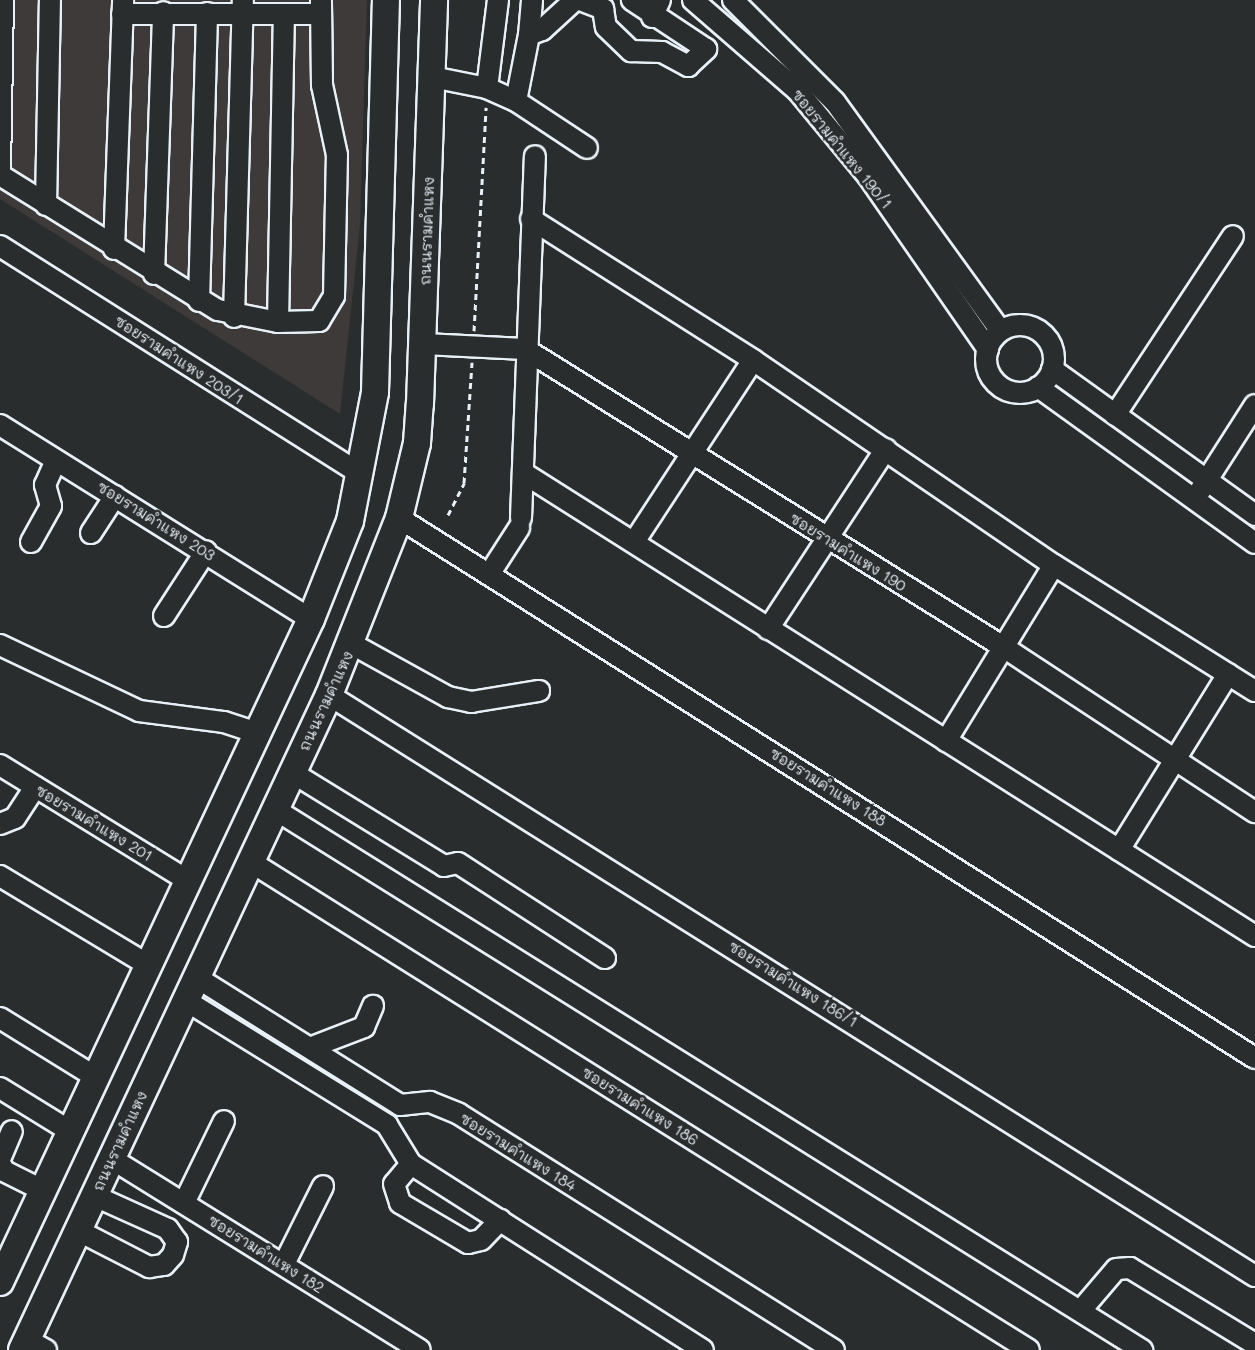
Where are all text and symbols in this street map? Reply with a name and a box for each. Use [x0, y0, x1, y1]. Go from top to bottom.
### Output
street label: ซอยรามคำแหง 190/1 [788, 86, 896, 212]
street label: ถนนรามคำแหง [416, 176, 438, 286]
street label: ซอยรามคำแหง 203/1 [111, 312, 247, 408]
street label: ซอยรามคำแหง 203 [94, 478, 218, 564]
street label: ซอยรามคำแหง 190 [787, 509, 909, 595]
street label: ถนนรามคำแหง [295, 648, 357, 754]
street label: ซอยรามคำแหง 188 [766, 744, 890, 830]
street label: ซอยรามคำแหง 201 [32, 781, 156, 865]
street label: ซอยรามคำแหง 186/1 [725, 937, 861, 1031]
street label: ซอยรามคำแหง 186 [579, 1063, 701, 1149]
street label: ถนนรามคำแหง [89, 1088, 151, 1194]
street label: ซอยรามคำแหง 184 [457, 1109, 579, 1195]
street label: ซอยรามคำแหง 182 [205, 1211, 327, 1297]

